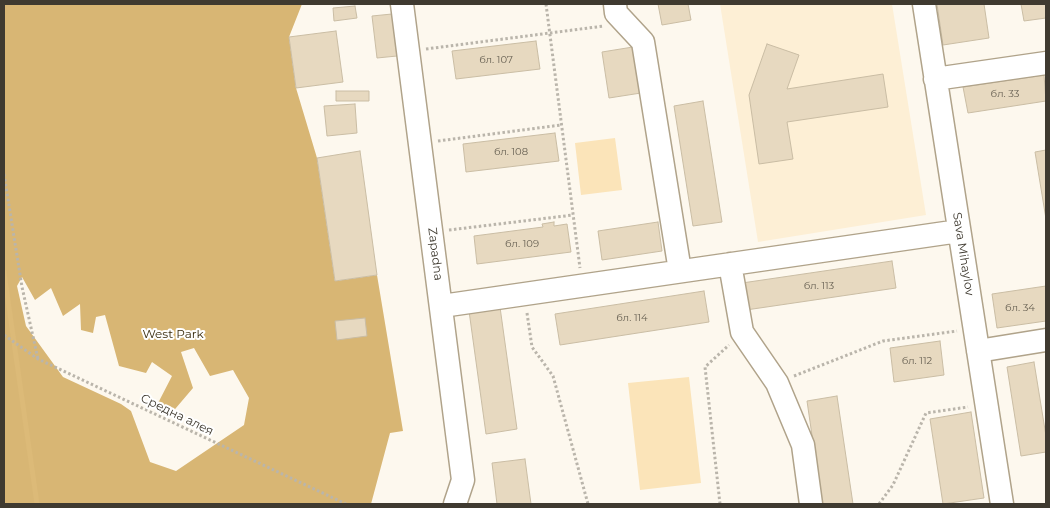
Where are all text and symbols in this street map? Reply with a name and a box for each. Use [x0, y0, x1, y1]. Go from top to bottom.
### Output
house number: бл. 107 [479, 54, 513, 66]
house number: бл. 33 [991, 88, 1019, 100]
house number: бл. 108 [494, 146, 528, 158]
street label: Sava Mihaylov [949, 211, 977, 297]
street label: Zapadna [425, 227, 445, 281]
house number: бл. 109 [505, 238, 539, 250]
house number: бл. 113 [804, 280, 834, 292]
house number: бл. 34 [1005, 302, 1035, 314]
house number: бл. 114 [616, 312, 648, 324]
park label: West Park [142, 327, 204, 341]
house number: бл. 112 [902, 355, 932, 367]
street label: Средна алея [138, 391, 216, 439]

